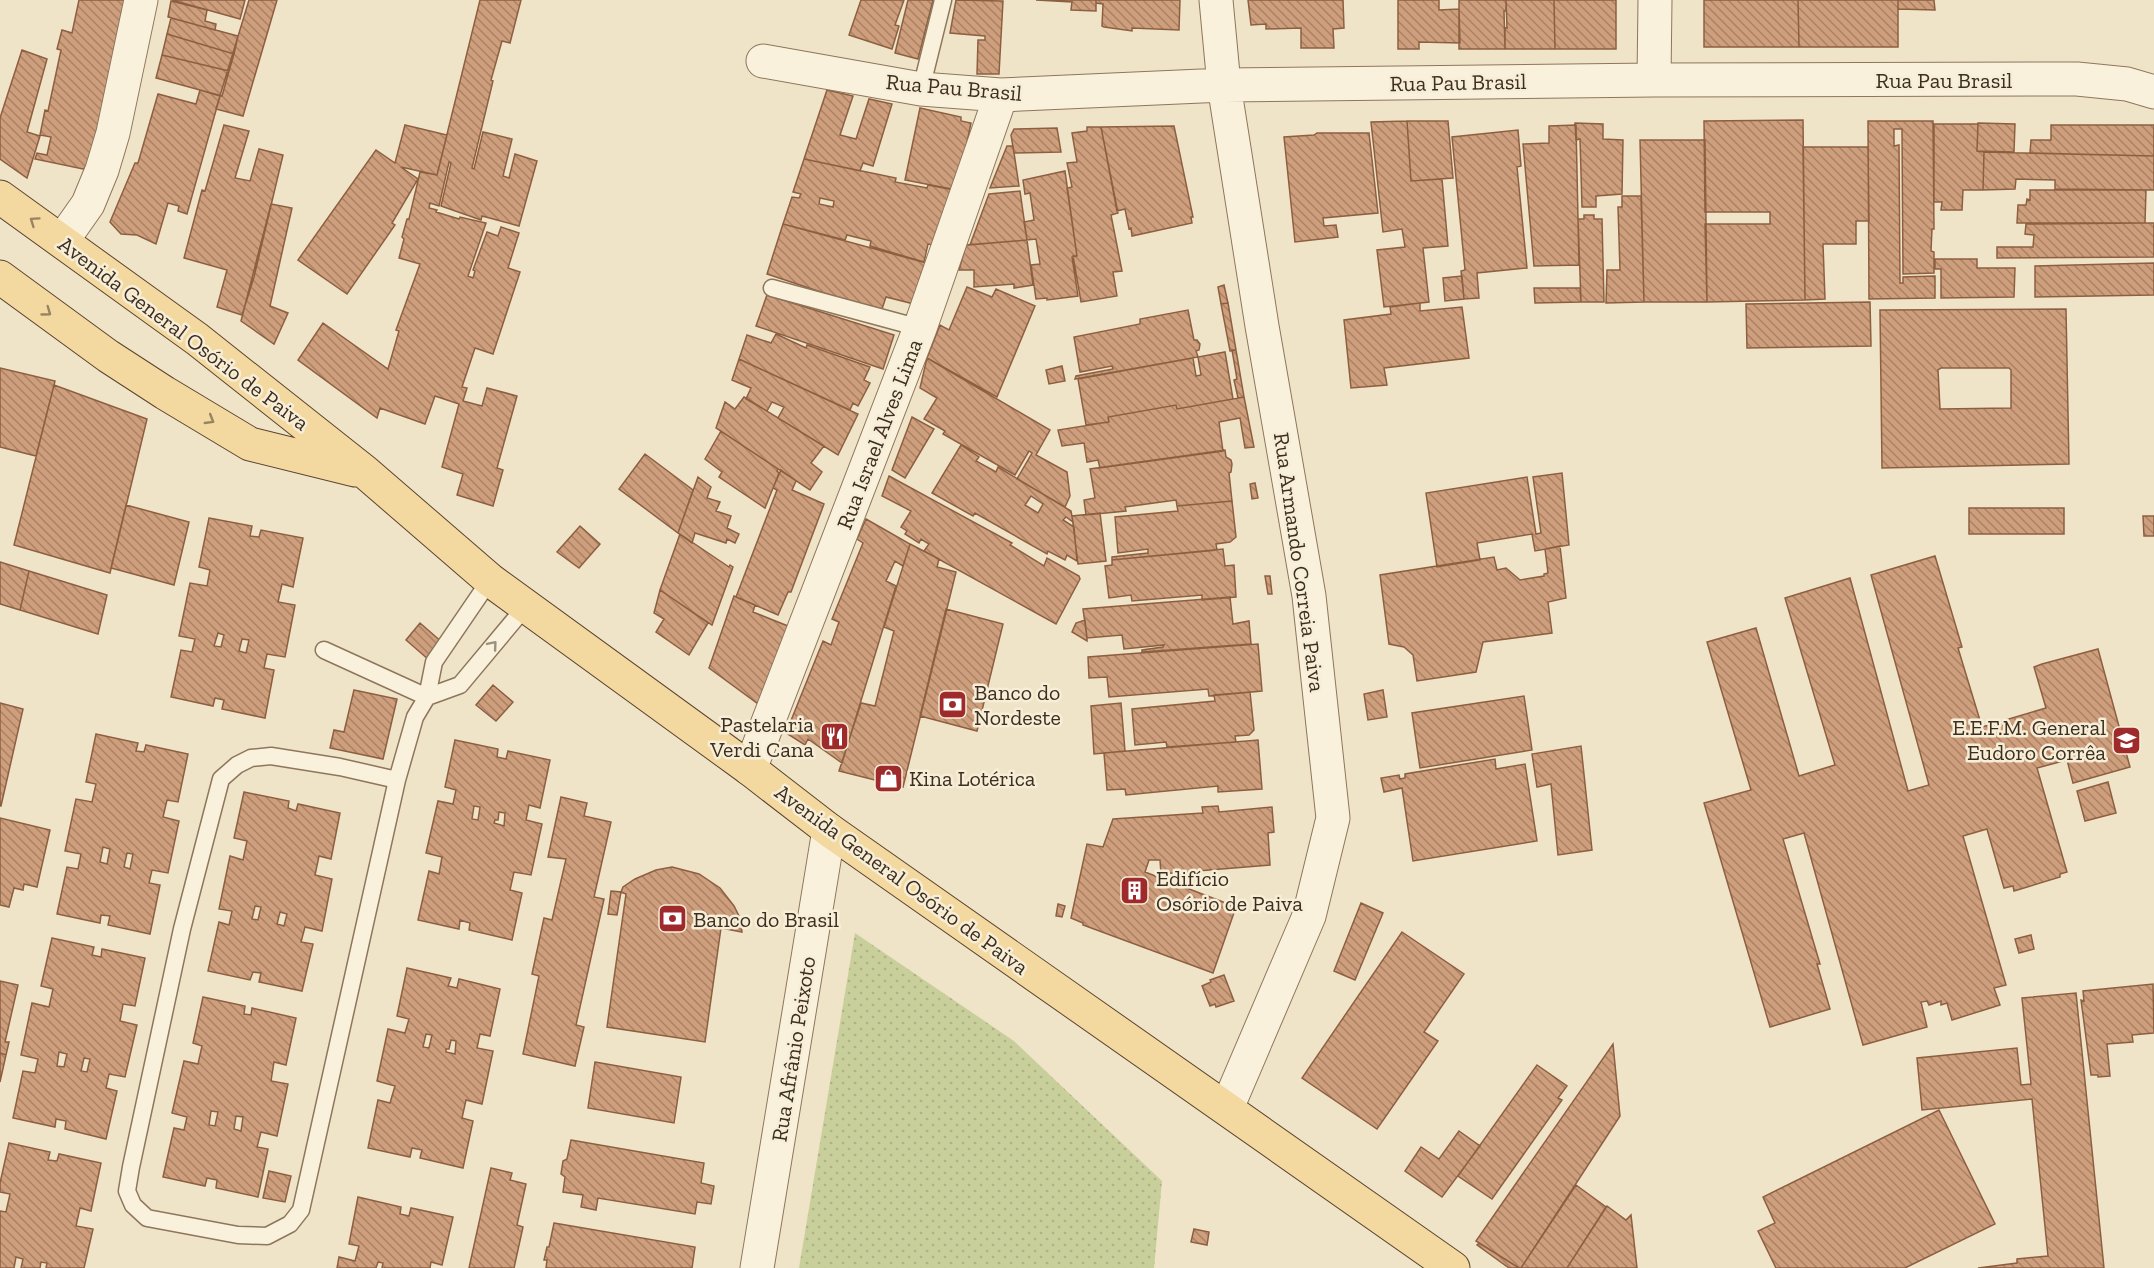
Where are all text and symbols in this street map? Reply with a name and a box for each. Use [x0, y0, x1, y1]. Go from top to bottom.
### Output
street label: Rua Pau Brasil [1876, 67, 2013, 94]
street label: Rua Pau Brasil [885, 68, 1023, 107]
street label: Rua Pau Brasil [1389, 68, 1527, 97]
one-way arrow [30, 218, 41, 229]
street label: Avenida General Osório de Paiva [53, 230, 315, 437]
one-way arrow [41, 304, 52, 315]
street label: Rua Israel Alves Lima [831, 335, 928, 533]
one-way arrow [204, 412, 214, 424]
street label: Rua Armando Correia Paiva [1268, 431, 1331, 694]
one-way arrow [486, 641, 497, 652]
place label: Banco do Nordeste [974, 679, 1061, 731]
bank icon: Banco do Nordeste [937, 689, 969, 721]
place label: Pastelaria Verdi Cana [709, 711, 814, 763]
place label: E.E.F.M. General Eudoro Corrêa [1952, 714, 2106, 766]
restaurant icon: Pastelaria Verdi Cana [819, 721, 851, 753]
school or university icon: E.E.F.M. General Eudoro Corrêa [2111, 724, 2143, 756]
shop icon: Kina Lotérica [872, 762, 904, 794]
place label: Kina Lotérica [909, 765, 1036, 792]
street label: Avenida General Osório de Paiva [770, 778, 1034, 981]
place label: Edifício Osório de Paiva [1156, 865, 1303, 917]
building icon: Edifício Osório de Paiva [1119, 875, 1151, 907]
bank icon: Banco do Brasil [656, 903, 688, 935]
place label: Banco do Brasil [693, 906, 839, 933]
street label: Rua Afrânio Peixoto [766, 954, 821, 1144]

